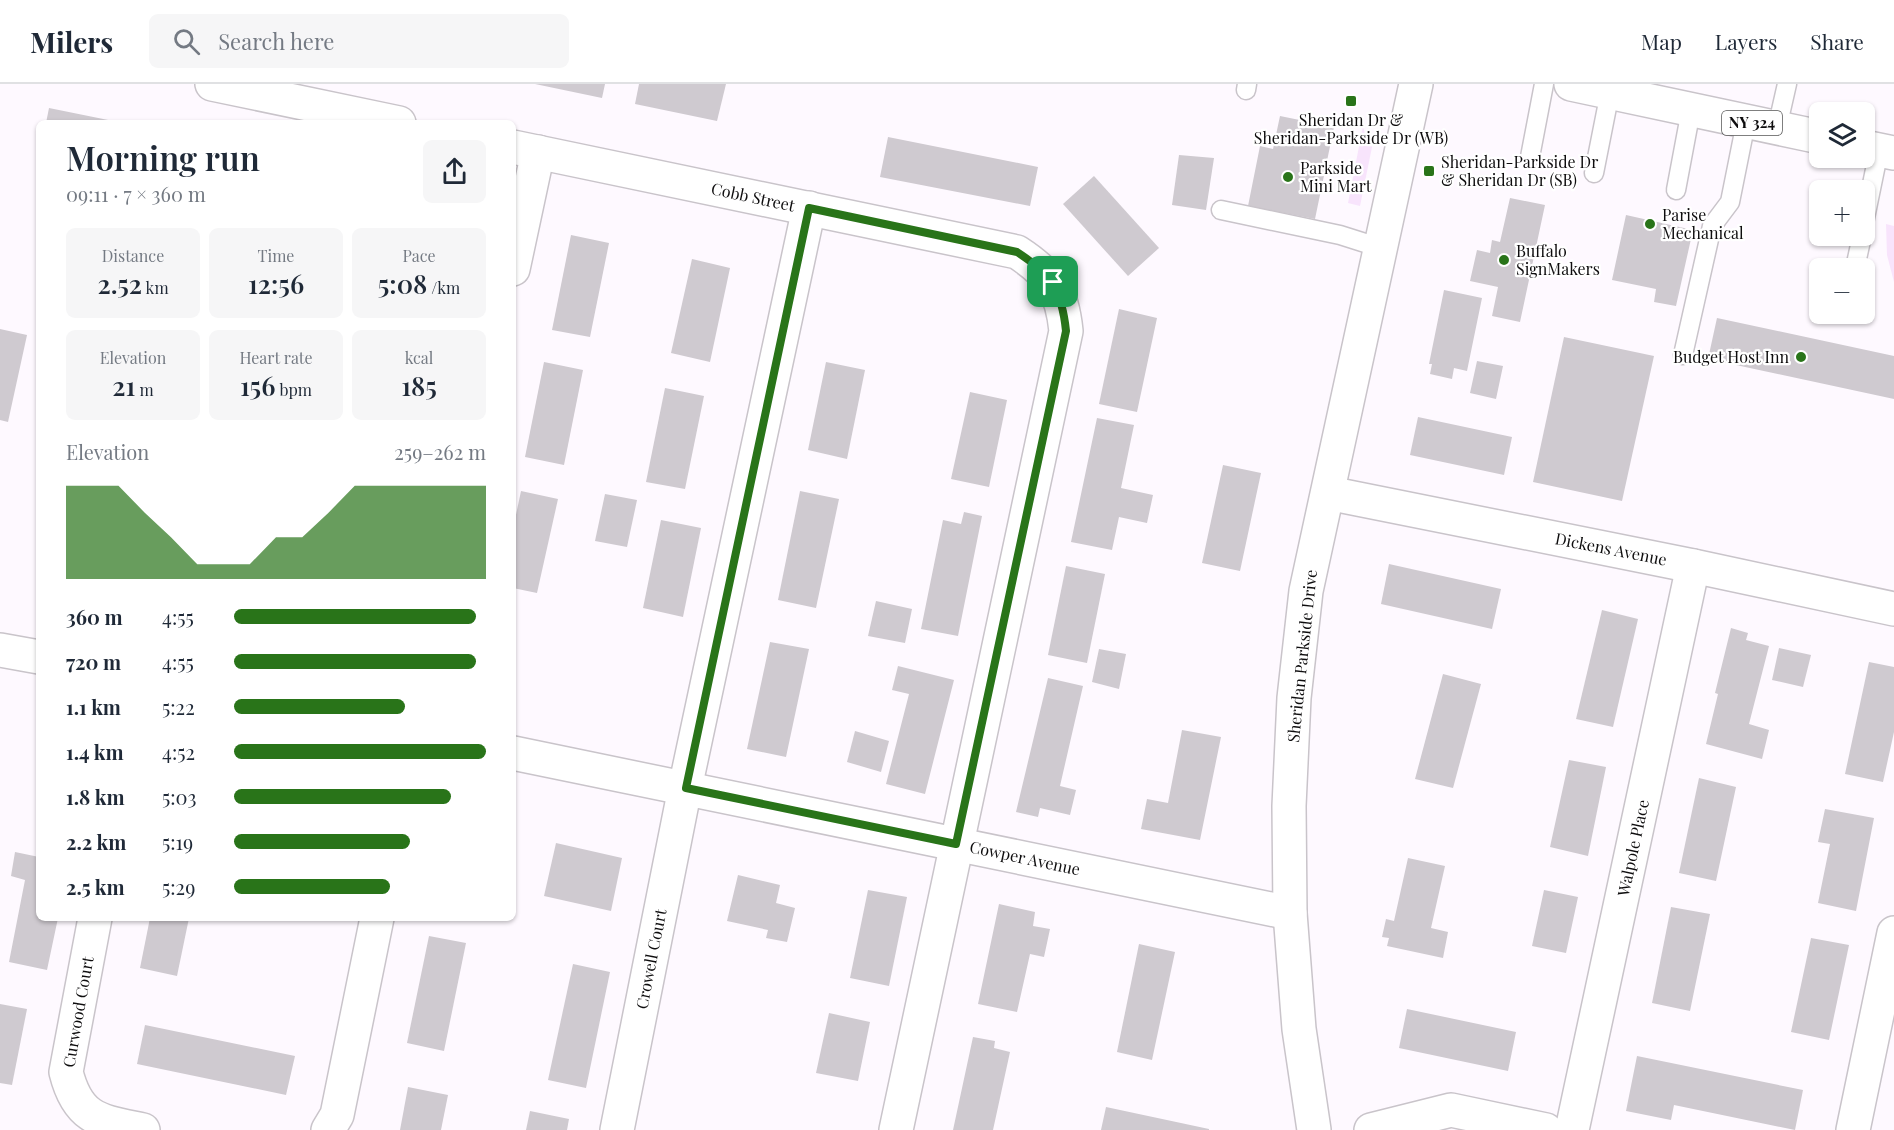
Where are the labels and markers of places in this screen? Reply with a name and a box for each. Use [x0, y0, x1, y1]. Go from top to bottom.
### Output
marker: Sheridan Dr & Sheridan-Parkside Dr (WB) [1344, 94, 1358, 108]
place label: Sheridan Dr & Sheridan-Parkside Dr (WB) [1254, 109, 1448, 148]
place label: Sheridan-Parkside Dr & Sheridan Dr (SB) [1441, 151, 1598, 190]
place label: Parkside Mini Mart [1300, 157, 1372, 196]
marker: Sheridan-Parkside Dr & Sheridan Dr (SB) [1422, 164, 1436, 178]
marker: Parkside Mini Mart [1281, 170, 1295, 184]
place label: Parise Mechanical [1662, 204, 1744, 243]
marker: Parise Mechanical [1643, 217, 1657, 231]
place label: Buffalo SignMakers [1516, 240, 1600, 279]
marker: Buffalo SignMakers [1497, 253, 1511, 267]
pin [1027, 256, 1078, 307]
place label: Budget Host Inn [1673, 346, 1789, 367]
marker: Budget Host Inn [1794, 350, 1808, 364]

